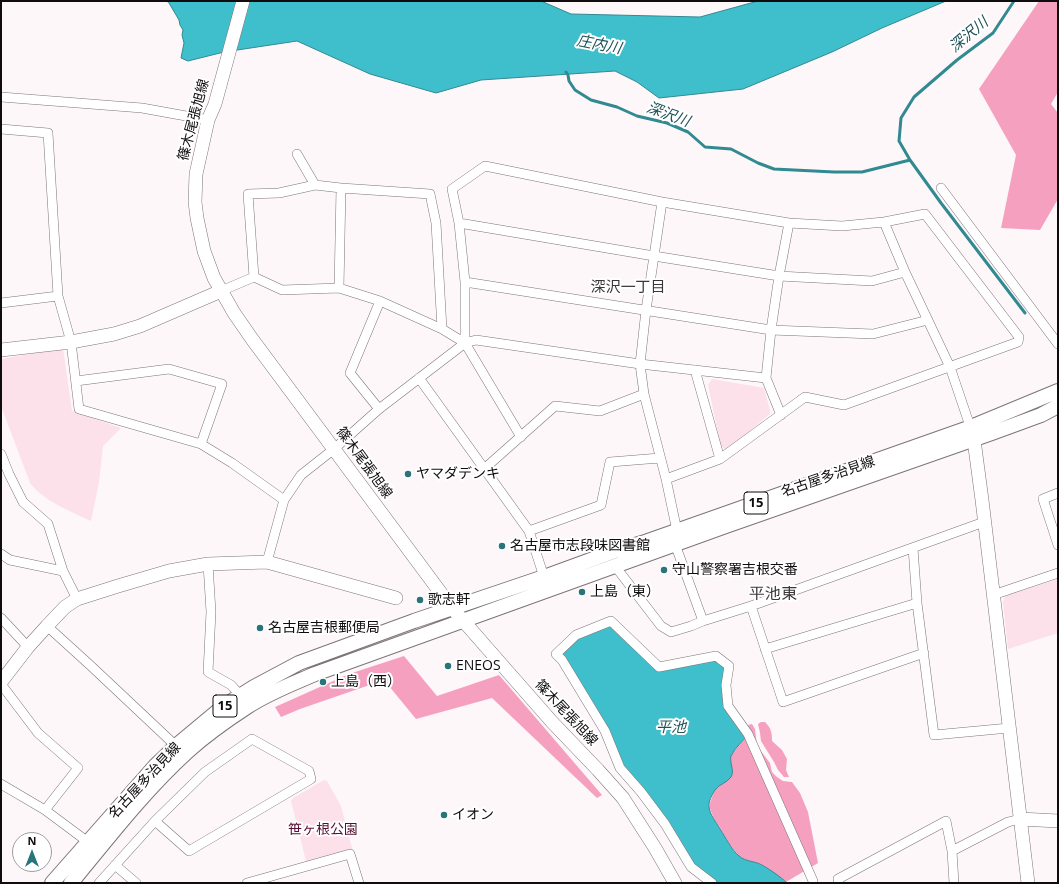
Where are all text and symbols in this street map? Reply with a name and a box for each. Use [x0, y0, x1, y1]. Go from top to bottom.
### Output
water label: 深沢川 [946, 14, 992, 56]
water label: 庄内川 [575, 32, 623, 58]
street label: 篠木尾張旭線 [175, 77, 213, 163]
water label: 深沢川 [644, 99, 692, 131]
district label: 深沢一丁目 [591, 279, 665, 297]
street label: 篠木尾張旭線 [333, 424, 395, 502]
street label: 名古屋多治見線 [779, 453, 877, 501]
place label: ヤマダデンキ [416, 466, 500, 482]
marker: ヤマダデンキ [403, 469, 413, 479]
road number: 15 [744, 492, 768, 514]
place label: 名古屋市志段味図書館 [510, 538, 650, 554]
marker: 名古屋市志段味図書館 [497, 541, 507, 551]
place label: 守山警察署吉根交番 [672, 562, 798, 578]
marker: 守山警察署吉根交番 [659, 565, 669, 575]
place label: 上島（東） [590, 584, 660, 600]
district label: 平池東 [749, 584, 797, 604]
marker: 上島（東） [577, 587, 587, 597]
place label: 歌志軒 [428, 592, 470, 608]
marker: 歌志軒 [415, 595, 425, 605]
place label: 名古屋吉根郵便局 [268, 620, 380, 636]
marker: 名古屋吉根郵便局 [255, 623, 265, 633]
place label: ENEOS [456, 658, 501, 674]
marker: ENEOS [443, 661, 453, 671]
place label: 上島（西） [331, 674, 401, 690]
marker: 上島（西） [318, 677, 328, 687]
street label: 篠木尾張旭線 [531, 677, 601, 749]
road number: 15 [213, 695, 237, 717]
water label: 平池 [656, 719, 686, 737]
street label: 名古屋多治見線 [105, 739, 185, 823]
place label: イオン [452, 807, 494, 823]
marker: イオン [439, 810, 449, 820]
park label: 笹ヶ根公園 [288, 822, 358, 838]
north arrow [12, 832, 52, 872]
text: N [28, 833, 36, 848]

